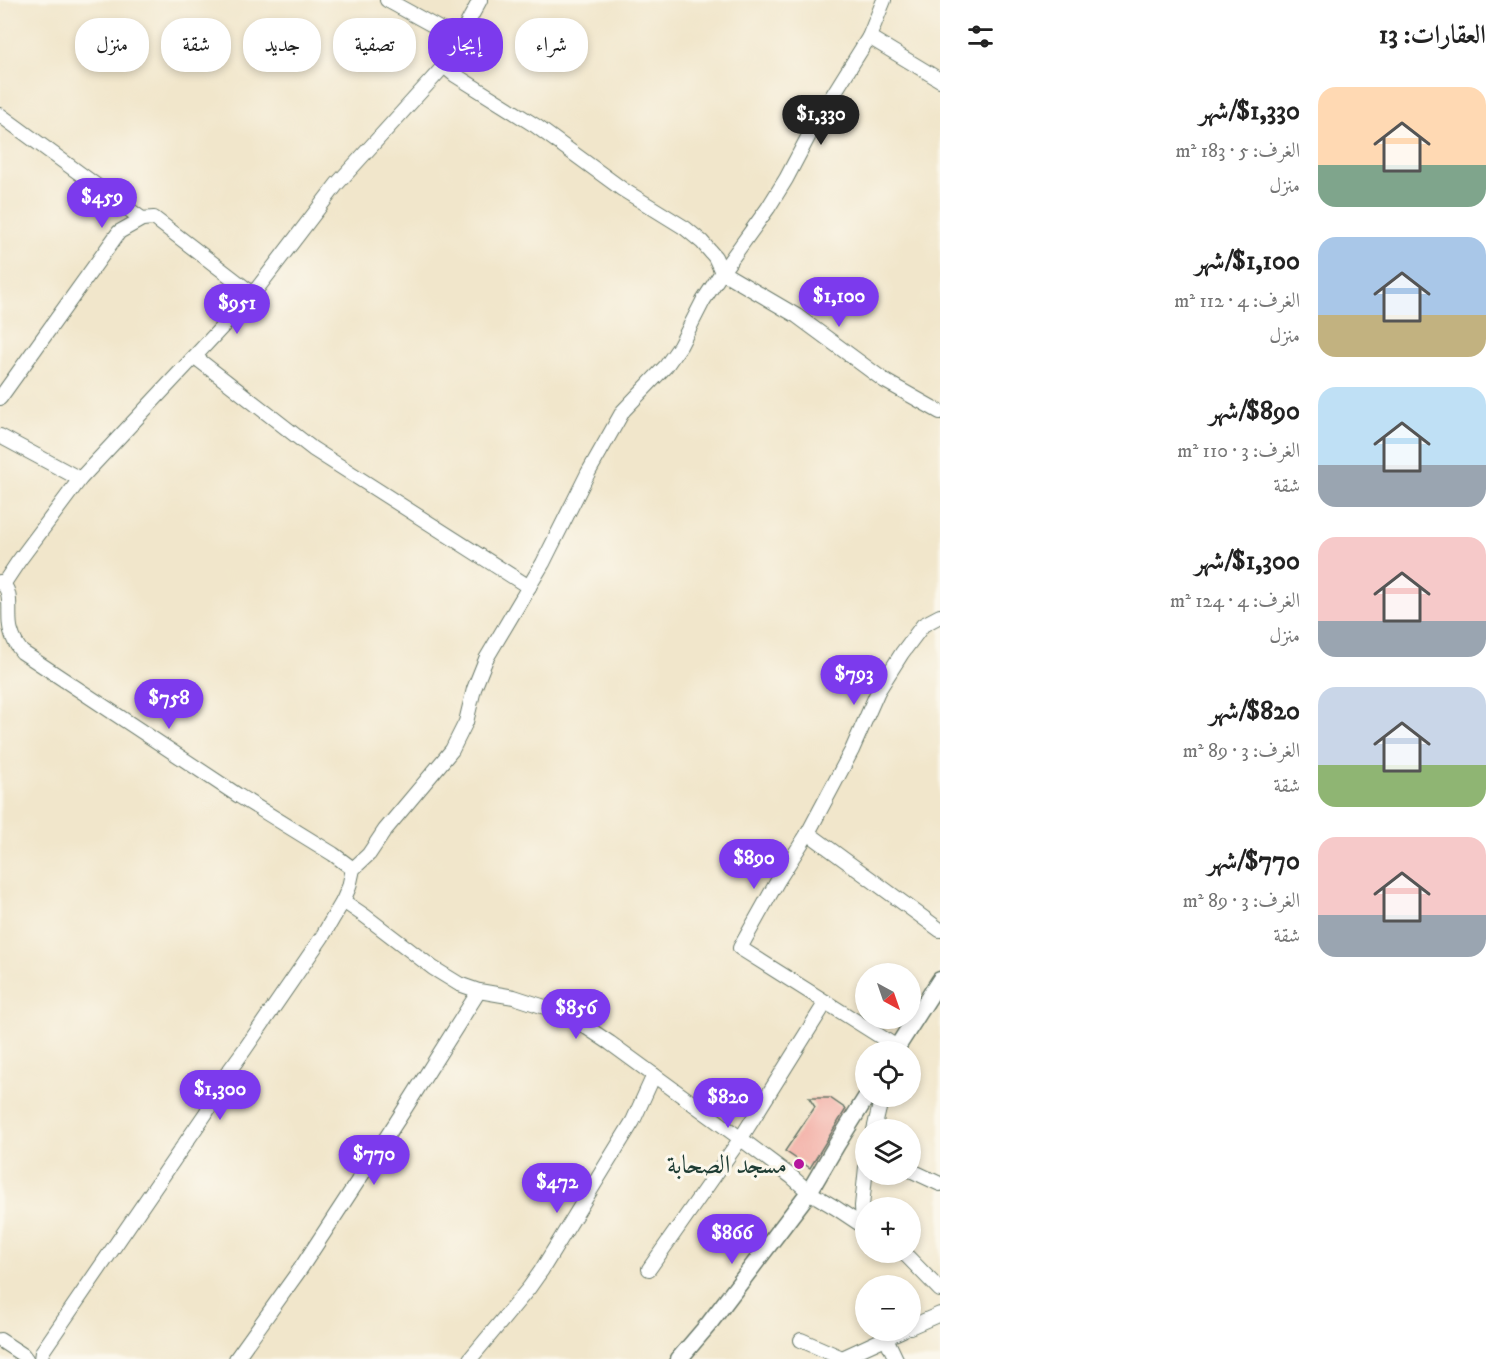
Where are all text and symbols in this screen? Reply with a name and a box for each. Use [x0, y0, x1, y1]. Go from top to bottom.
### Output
chip: منزل [75, 18, 149, 72]
chip: شقة [161, 18, 231, 72]
chip: جديد [243, 18, 321, 72]
chip: تصفية [333, 18, 416, 72]
chip: إيجار [428, 18, 503, 72]
chip: شراء [515, 18, 588, 72]
text: العقارات: 13 [1379, 19, 1486, 52]
icon: filters [964, 20, 997, 53]
pin: $1,330 [772, 95, 870, 146]
text: $1,330/شهر [1199, 95, 1300, 128]
text: $1,330 [796, 102, 846, 127]
icon: home [1366, 111, 1438, 183]
text: الغرف: 5 · 183 m² [1175, 139, 1300, 164]
text: منزل [1269, 174, 1300, 199]
pin: $459 [66, 178, 138, 229]
text: $459 [81, 185, 123, 210]
text: $1,100/شهر [1195, 245, 1300, 278]
icon: home [1366, 261, 1438, 333]
pin: $1,100 [790, 277, 888, 328]
pin: $951 [201, 284, 273, 335]
text: $1,100 [813, 284, 865, 309]
text: الغرف: 4 · 112 m² [1174, 289, 1300, 314]
text: $951 [218, 291, 256, 316]
text: منزل [1269, 324, 1300, 349]
text: $890/شهر [1209, 395, 1300, 428]
icon: home [1366, 411, 1438, 483]
text: الغرف: 3 · 110 m² [1177, 439, 1300, 464]
text: شقة [1274, 474, 1300, 499]
text: $1,300/شهر [1195, 545, 1300, 578]
icon: home [1366, 561, 1438, 633]
text: الغرف: 4 · 124 m² [1170, 589, 1300, 614]
text: منزل [1269, 624, 1300, 649]
pin: $793 [818, 655, 890, 706]
text: $793 [835, 662, 873, 687]
pin: $758 [133, 679, 205, 730]
text: $758 [148, 686, 190, 711]
text: $820/شهر [1209, 695, 1300, 728]
icon: home [1366, 711, 1438, 783]
text: الغرف: 3 · 89 m² [1183, 739, 1300, 764]
text: شقة [1274, 774, 1300, 799]
pin: $890 [718, 839, 790, 890]
text: $770/شهر [1208, 845, 1300, 878]
text: $890 [733, 846, 775, 871]
icon: home [1366, 861, 1438, 933]
text: الغرف: 3 · 89 m² [1183, 889, 1300, 914]
text: شقة [1274, 924, 1300, 949]
north arrow [855, 963, 921, 1029]
map controls [855, 963, 921, 1341]
pin: $856 [540, 989, 612, 1040]
text: $856 [555, 996, 597, 1021]
button: locate [855, 1041, 921, 1107]
pin: $1,300 [171, 1070, 269, 1121]
text: $1,300 [194, 1077, 246, 1102]
pin: $820 [692, 1078, 764, 1129]
text: $820 [707, 1085, 749, 1110]
button: layers [855, 1119, 921, 1185]
pin: $770 [338, 1135, 410, 1186]
text: $770 [353, 1142, 395, 1167]
place label: مسجد الصحابة [667, 1149, 787, 1182]
marker: مسجد الصحابة [792, 1157, 806, 1171]
pin: $472 [521, 1163, 593, 1214]
text: $472 [536, 1170, 578, 1195]
button: + [855, 1197, 921, 1263]
pin: $866 [696, 1214, 768, 1265]
text: $866 [711, 1221, 753, 1246]
button: − [855, 1275, 921, 1341]

